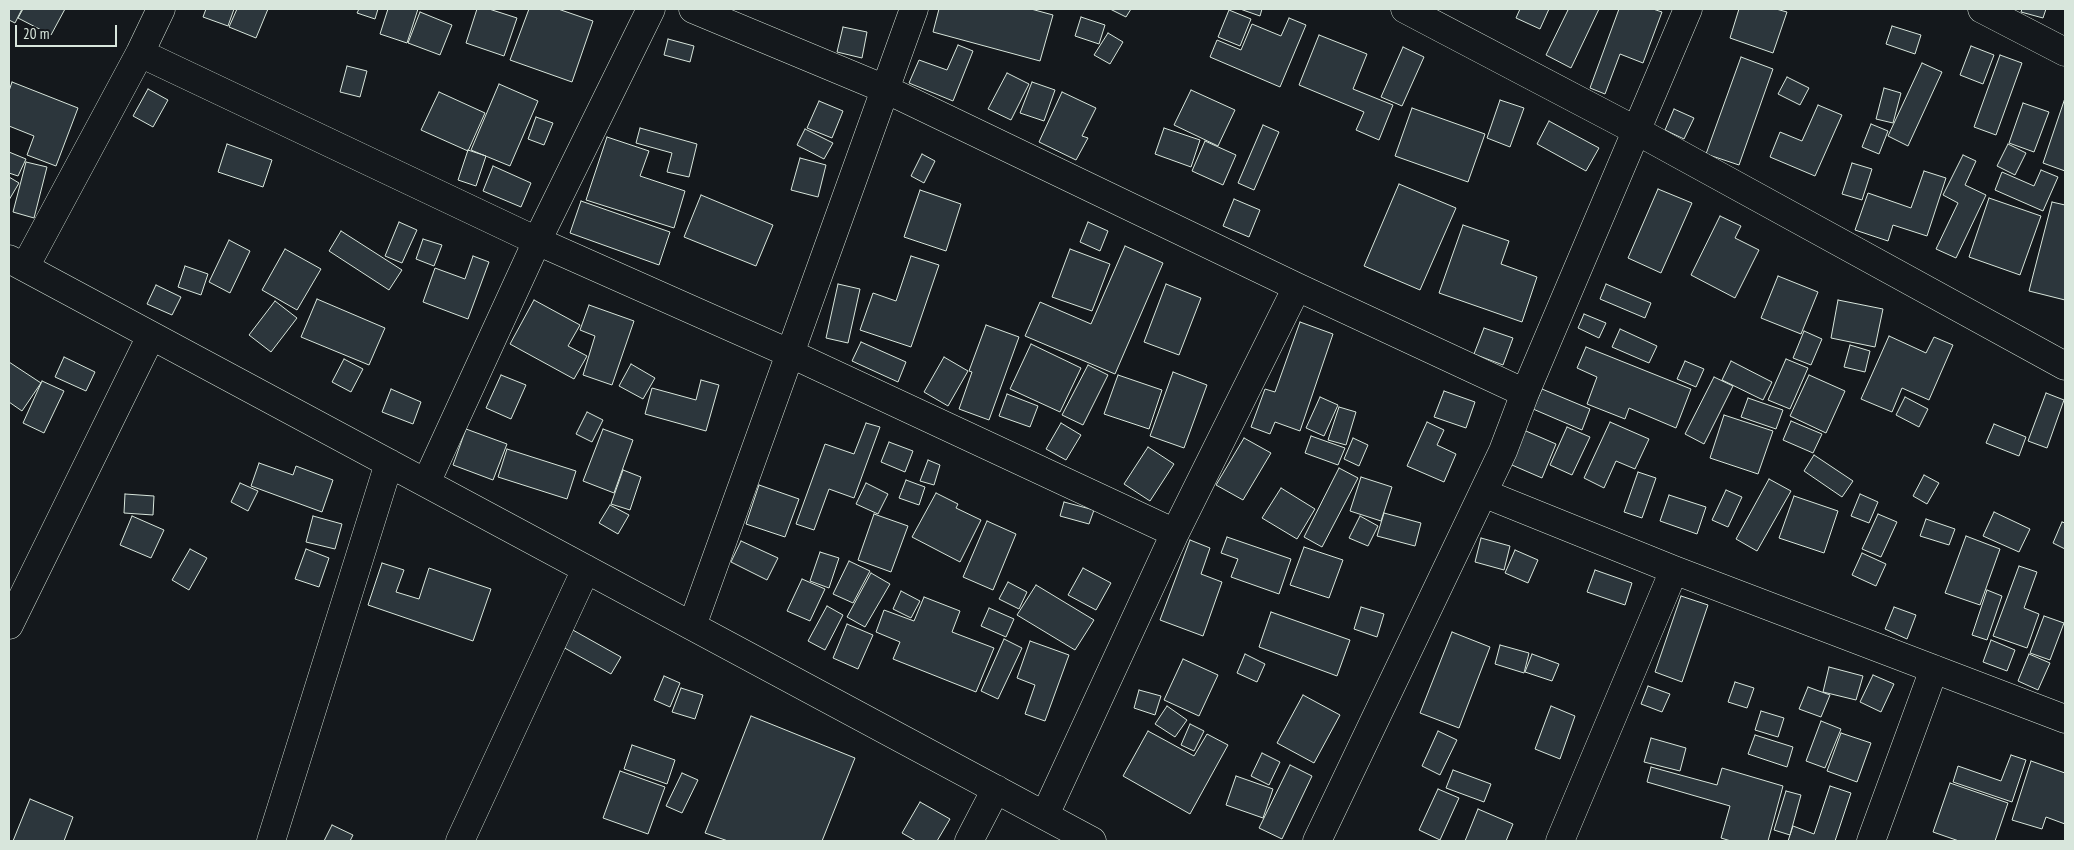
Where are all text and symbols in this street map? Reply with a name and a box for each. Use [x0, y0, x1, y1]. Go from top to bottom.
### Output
scale bar [18, 15, 120, 47]
text: 20 m [23, 24, 49, 43]

